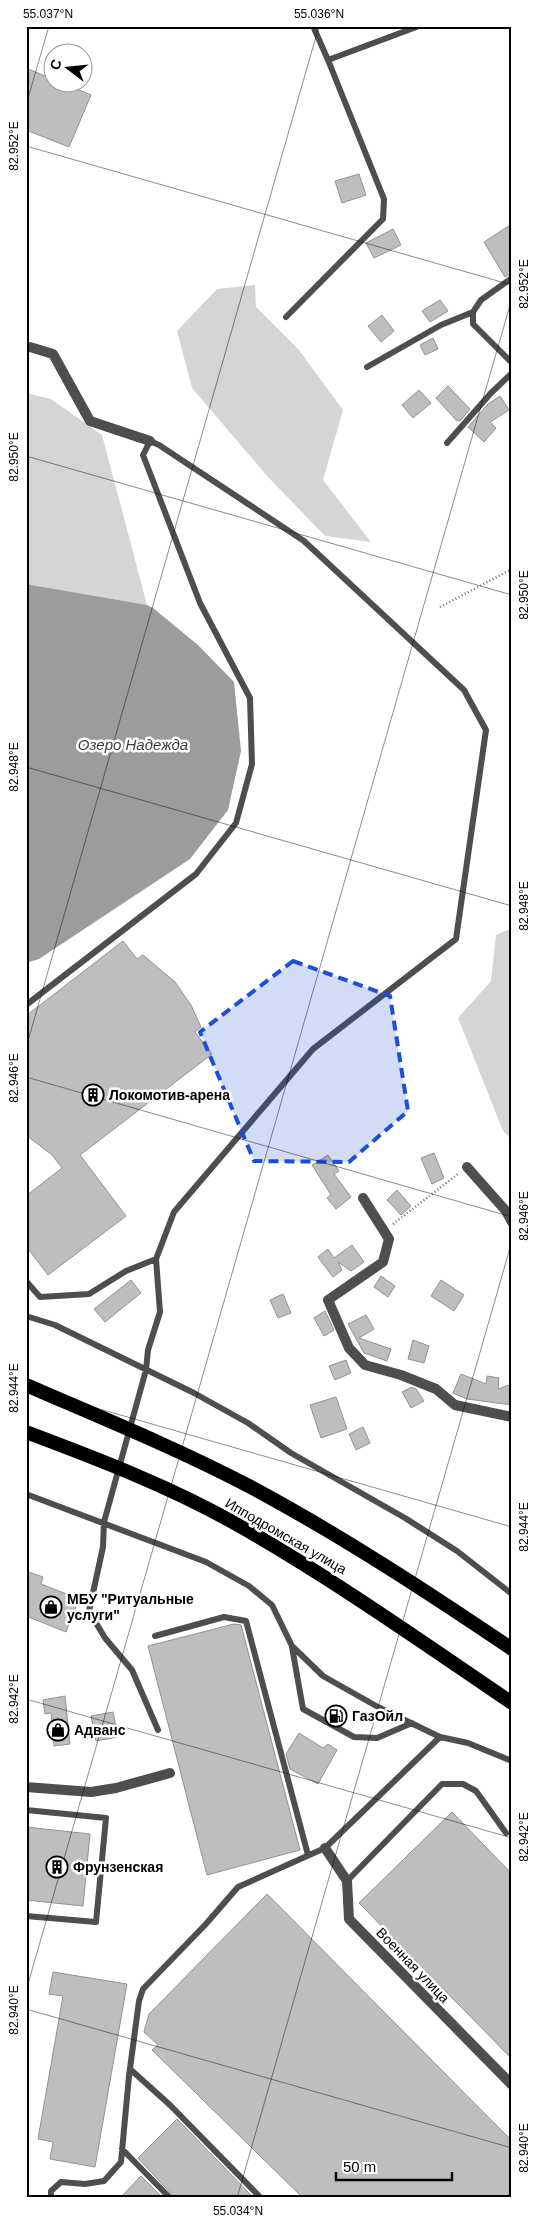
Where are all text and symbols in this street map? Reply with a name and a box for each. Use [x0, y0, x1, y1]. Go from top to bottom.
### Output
text: 55.037°N [23, 7, 73, 21]
text: 55.036°N [294, 7, 344, 21]
north arrow [42, 42, 92, 92]
text: С [46, 57, 65, 71]
text: 82.952°E [7, 121, 21, 171]
text: 82.952°E [517, 259, 531, 309]
text: 82.950°E [7, 432, 21, 482]
text: 82.950°E [517, 570, 531, 620]
water label: Озеро Надежда [78, 736, 188, 753]
text: 82.948°E [7, 742, 21, 792]
text: 82.948°E [517, 881, 531, 931]
text: 82.946°E [7, 1053, 21, 1103]
building icon: Локомотив-арена [81, 1083, 105, 1107]
place label: Локомотив-арена [109, 1087, 230, 1103]
text: 82.946°E [517, 1191, 531, 1241]
text: 82.944°E [7, 1363, 21, 1413]
street label: Ипподромская улица [223, 1495, 350, 1577]
text: 82.944°E [517, 1502, 531, 1552]
place label: МБУ "Ритуальные услуги" [67, 1591, 194, 1623]
shop icon: МБУ "Ритуальные услуги" [39, 1595, 63, 1619]
text: 82.942°E [7, 1674, 21, 1724]
fuel station icon: ГазОйл [324, 1704, 348, 1728]
place label: ГазОйл [352, 1708, 403, 1724]
shop icon: Адванс [46, 1718, 70, 1742]
place label: Адванс [74, 1722, 126, 1738]
text: 82.942°E [517, 1812, 531, 1862]
building icon: Фрунзенская [45, 1855, 69, 1879]
place label: Фрунзенская [73, 1859, 163, 1875]
street label: Военная улица [373, 1924, 453, 2006]
text: 82.940°E [7, 1985, 21, 2035]
text: 82.940°E [517, 2123, 531, 2173]
scale bar [336, 2149, 452, 2181]
text: 50 m [343, 2158, 376, 2175]
text: 55.034°N [213, 2204, 263, 2218]

